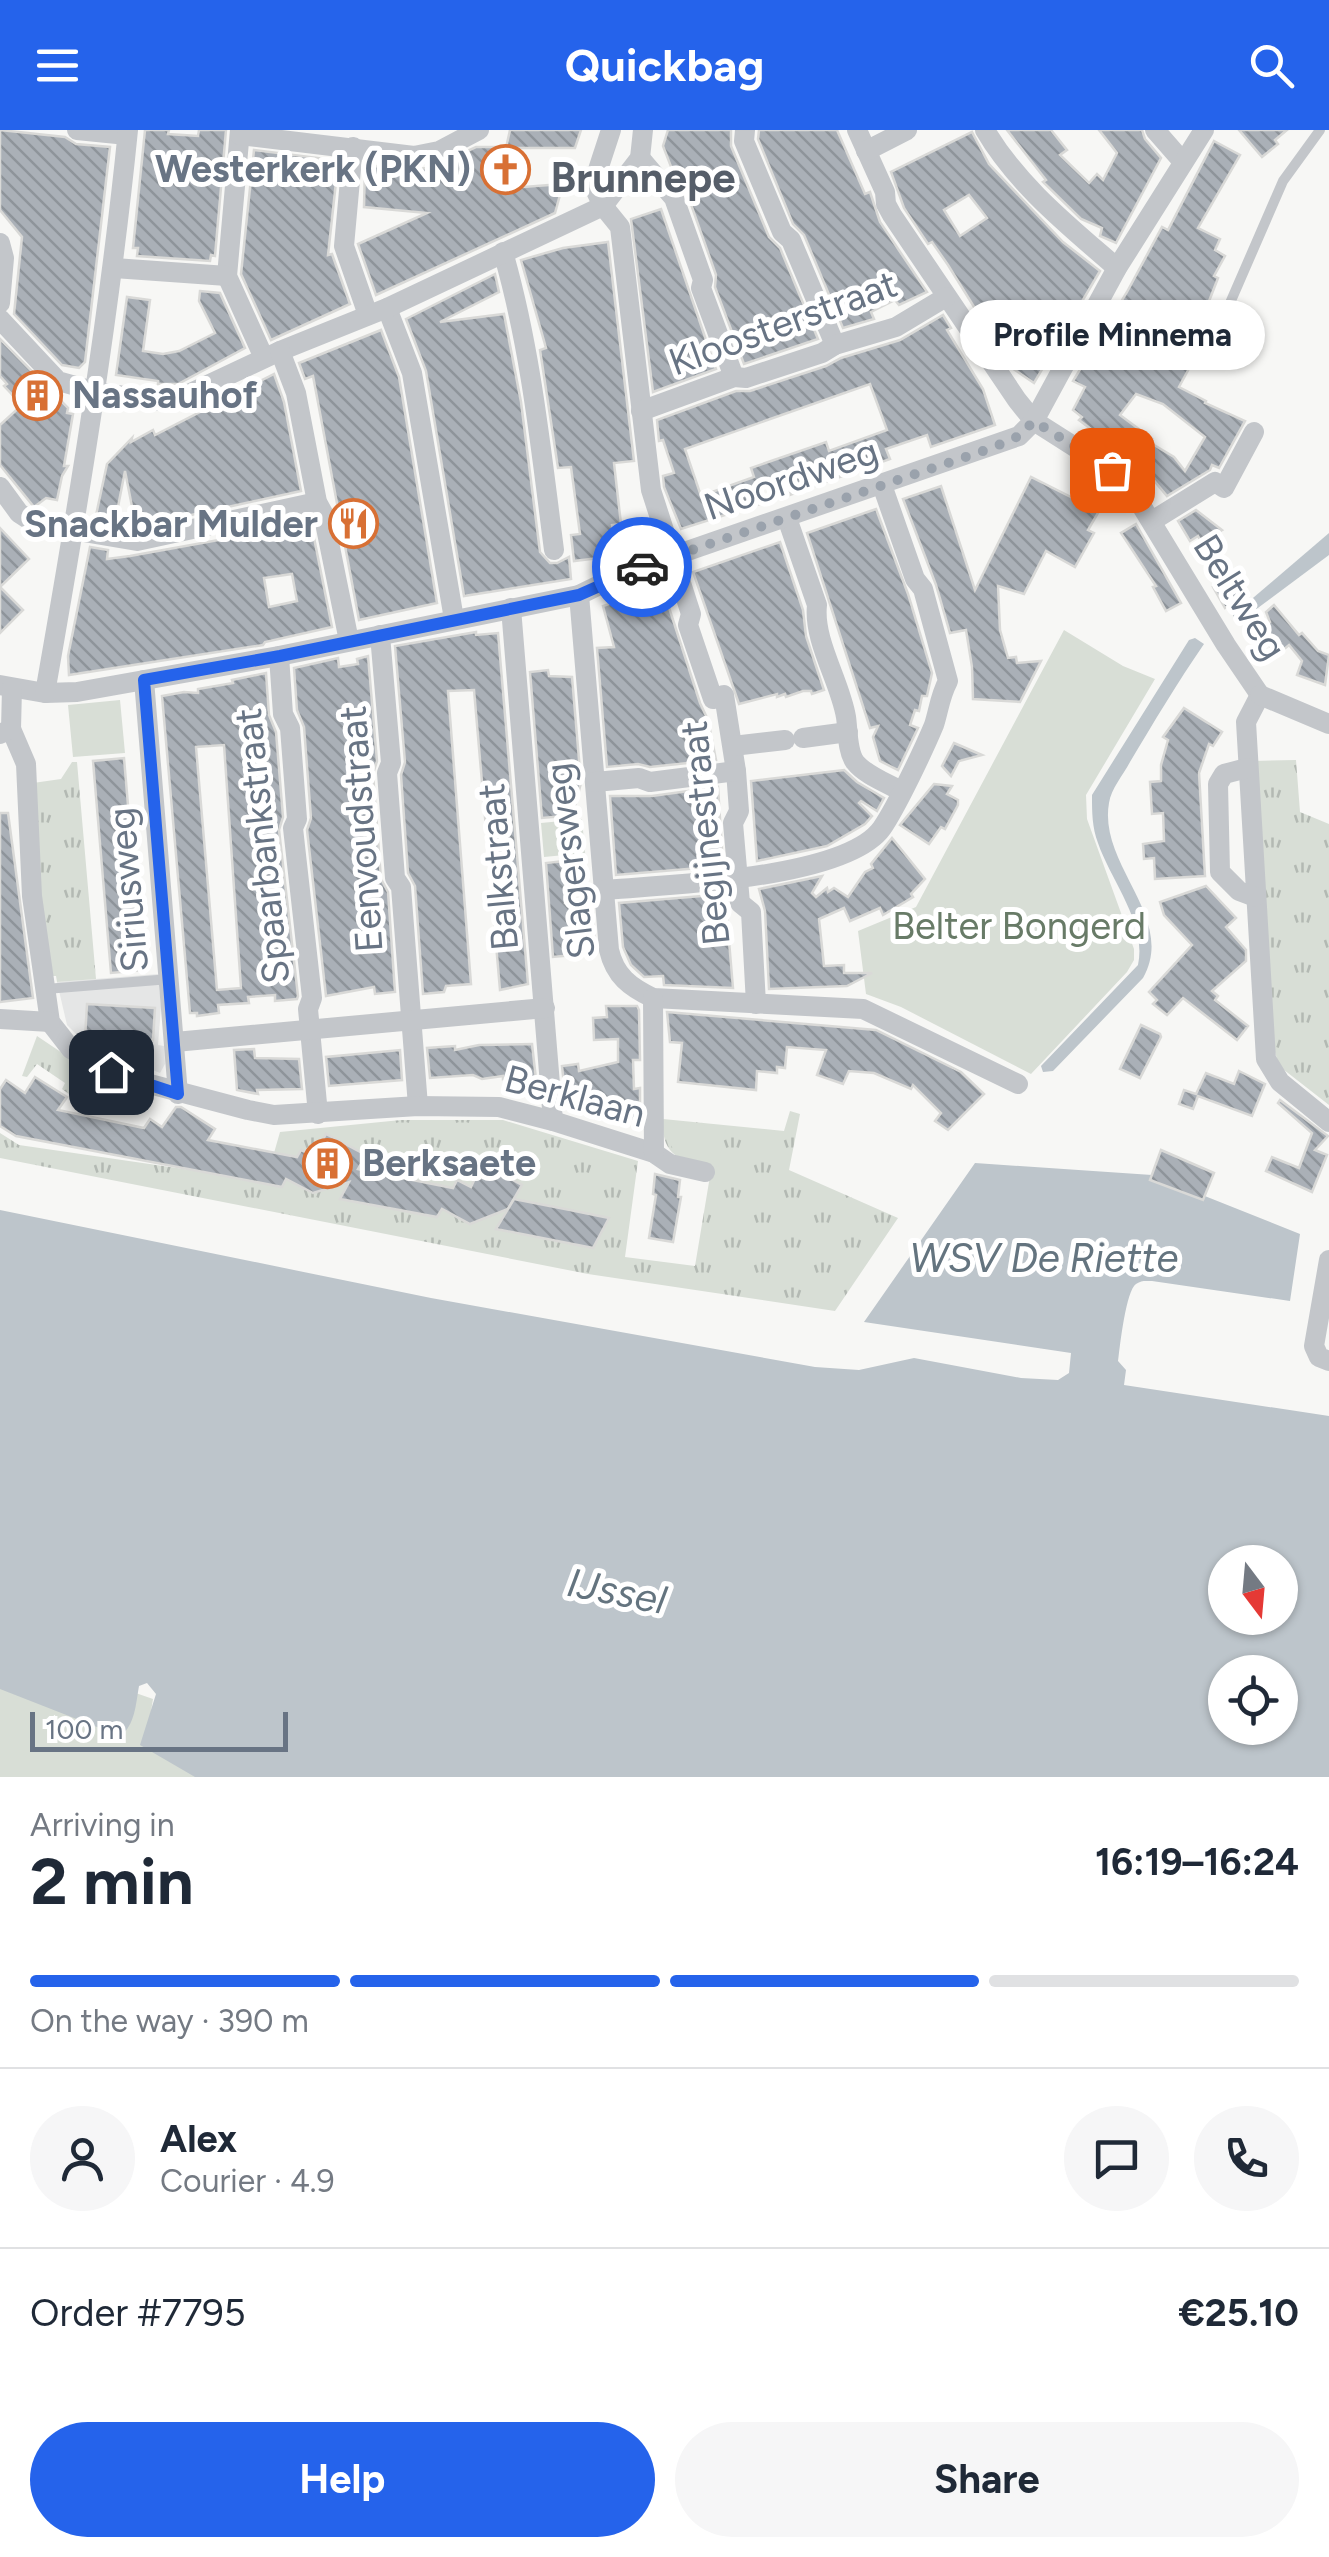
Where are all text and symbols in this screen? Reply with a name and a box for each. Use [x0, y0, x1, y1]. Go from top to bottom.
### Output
icon: menu [30, 38, 85, 93]
text: Quickbag [565, 38, 764, 92]
icon: search [1244, 38, 1299, 93]
church icon: Westerkerk (PKN) [480, 143, 532, 195]
place label: Westerkerk (PKN) [155, 146, 471, 192]
district label: Brunnepe [551, 152, 735, 203]
street label: Kloosterstraat [663, 260, 903, 386]
callout: Profile Minnema [960, 300, 1264, 370]
text: Profile Minnema [993, 316, 1232, 354]
building icon: Nassauhof [11, 369, 63, 421]
place label: Nassauhof [72, 372, 258, 418]
street label: Noordweg [698, 428, 884, 530]
pin [1070, 428, 1155, 513]
icon: bag [1085, 443, 1140, 498]
restaurant icon: Snackbar Mulder [327, 498, 379, 550]
place label: Snackbar Mulder [24, 501, 318, 547]
courier [592, 517, 692, 617]
street label: Beltweg [1184, 526, 1296, 668]
icon: car [615, 540, 670, 595]
street label: Eenvoudstraat [329, 704, 393, 954]
street label: Spaarbankstraat [225, 706, 299, 986]
street label: Begijnestraat [670, 719, 740, 947]
street label: Slagersweg [535, 760, 605, 962]
street label: Balkstraat [468, 782, 528, 952]
street label: Siriusweg [98, 806, 158, 974]
park label: Belter Bongerd [892, 903, 1146, 949]
pin [69, 1030, 154, 1115]
icon: home [84, 1045, 139, 1100]
street label: Berklaan [500, 1055, 650, 1137]
building icon: Berksaete [301, 1137, 353, 1189]
place label: Berksaete [362, 1140, 536, 1186]
water label: WSV De Riette [910, 1234, 1179, 1282]
north arrow [1208, 1545, 1298, 1635]
map controls [1208, 1545, 1298, 1745]
water label: IJssel [563, 1558, 672, 1624]
button: locate [1208, 1655, 1298, 1745]
scale bar [30, 1707, 288, 1752]
text: 100 m [45, 1712, 123, 1746]
text: Arriving in [30, 1806, 175, 1844]
text: 16:19–16:24 [1095, 1839, 1299, 1885]
text: 2 min [30, 1842, 194, 1920]
text: On the way · 390 m [30, 2002, 309, 2040]
button: person [30, 2106, 135, 2211]
button: chat [1064, 2106, 1169, 2211]
button: phone [1194, 2106, 1299, 2211]
text: Alex [160, 2116, 237, 2162]
text: Courier · 4.9 [160, 2162, 335, 2200]
text: Order #7795 [30, 2290, 246, 2336]
text: €25.10 [1178, 2290, 1299, 2336]
button: Help [30, 2422, 655, 2537]
button: Share [675, 2422, 1299, 2537]

